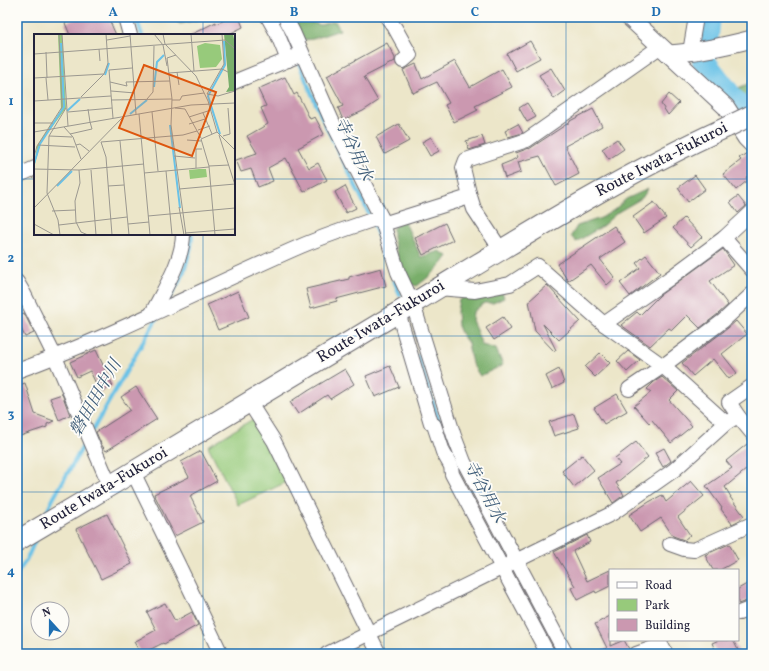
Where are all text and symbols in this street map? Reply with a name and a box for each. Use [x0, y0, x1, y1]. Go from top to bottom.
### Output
text: A [108, 4, 118, 22]
text: B [290, 4, 299, 22]
text: C [471, 4, 479, 22]
text: D [651, 4, 661, 22]
inset map [34, 34, 235, 235]
text: 1 [8, 93, 14, 111]
water label: 寺谷用水 [328, 113, 379, 186]
street label: Route Iwata-Fukuroi [592, 117, 732, 203]
text: 2 [8, 250, 15, 268]
street label: Route Iwata-Fukuroi [313, 275, 449, 369]
water label: 磐田田中川 [65, 354, 128, 441]
text: 3 [8, 406, 15, 424]
street label: Route Iwata-Fukuroi [36, 442, 172, 536]
water label: 寺谷用水 [458, 457, 511, 529]
text: 4 [7, 563, 15, 581]
legend [609, 569, 739, 641]
text: Road [645, 578, 672, 594]
text: Park [645, 598, 670, 614]
north arrow [30, 601, 70, 641]
text: N [41, 605, 53, 621]
text: Building [645, 618, 690, 634]

